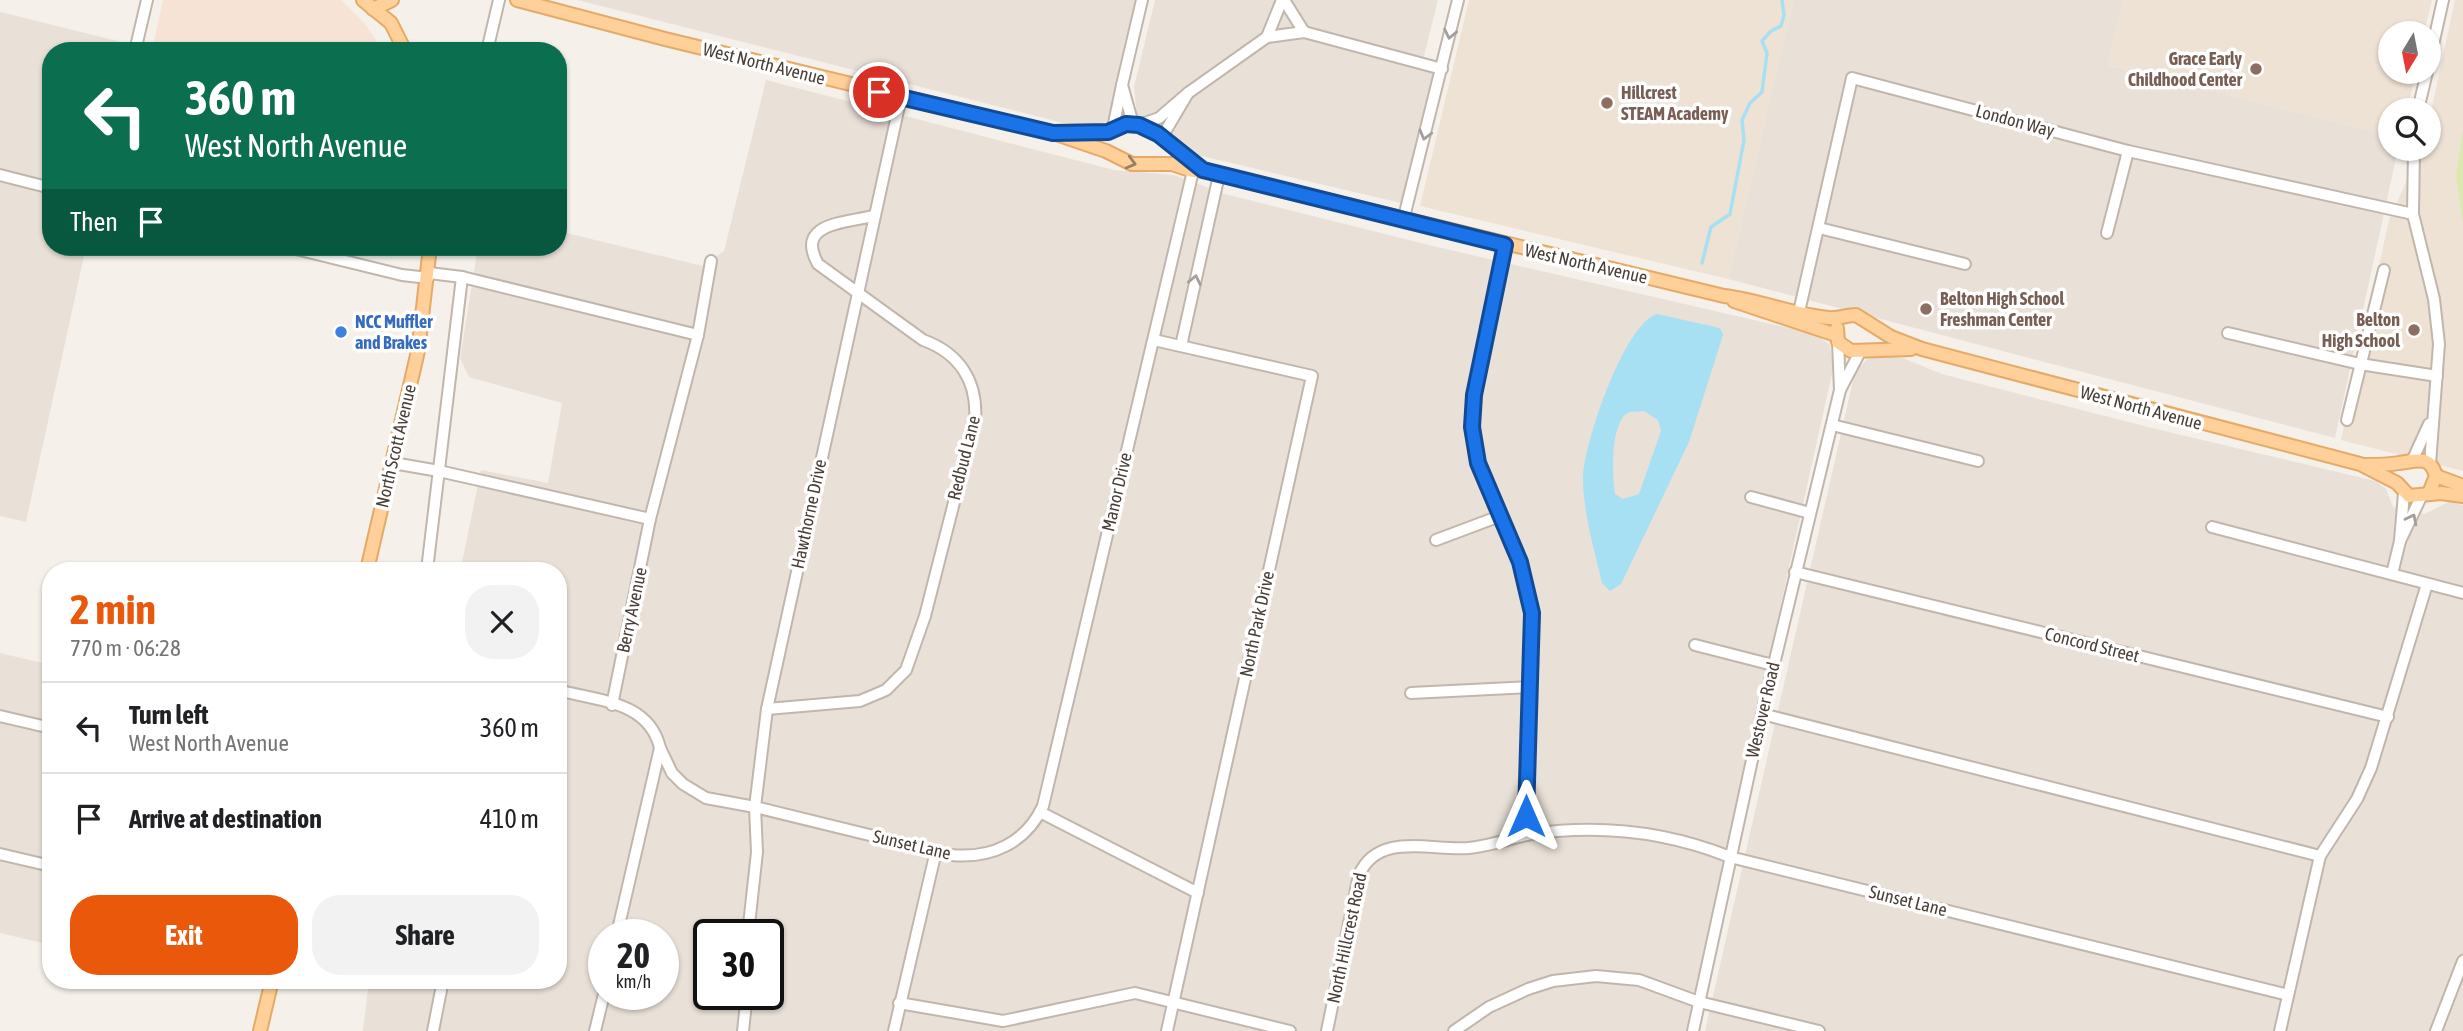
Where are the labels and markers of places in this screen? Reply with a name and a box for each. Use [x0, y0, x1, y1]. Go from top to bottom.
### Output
place label: Grace Early Childhood Center [2128, 48, 2243, 90]
marker: Grace Early Childhood Center [2248, 61, 2264, 77]
pin [849, 62, 909, 122]
place label: Hillcrest STEAM Academy [1621, 82, 1729, 124]
marker: Hillcrest STEAM Academy [1599, 95, 1615, 111]
place label: Belton High School Freshman Center [1940, 288, 2065, 330]
marker: Belton High School Freshman Center [1918, 301, 1934, 317]
place label: Belton High School [2322, 309, 2400, 351]
place label: NCC Muffler and Brakes [355, 311, 433, 353]
marker: Belton High School [2406, 322, 2422, 338]
marker: NCC Muffler and Brakes [333, 324, 349, 340]

